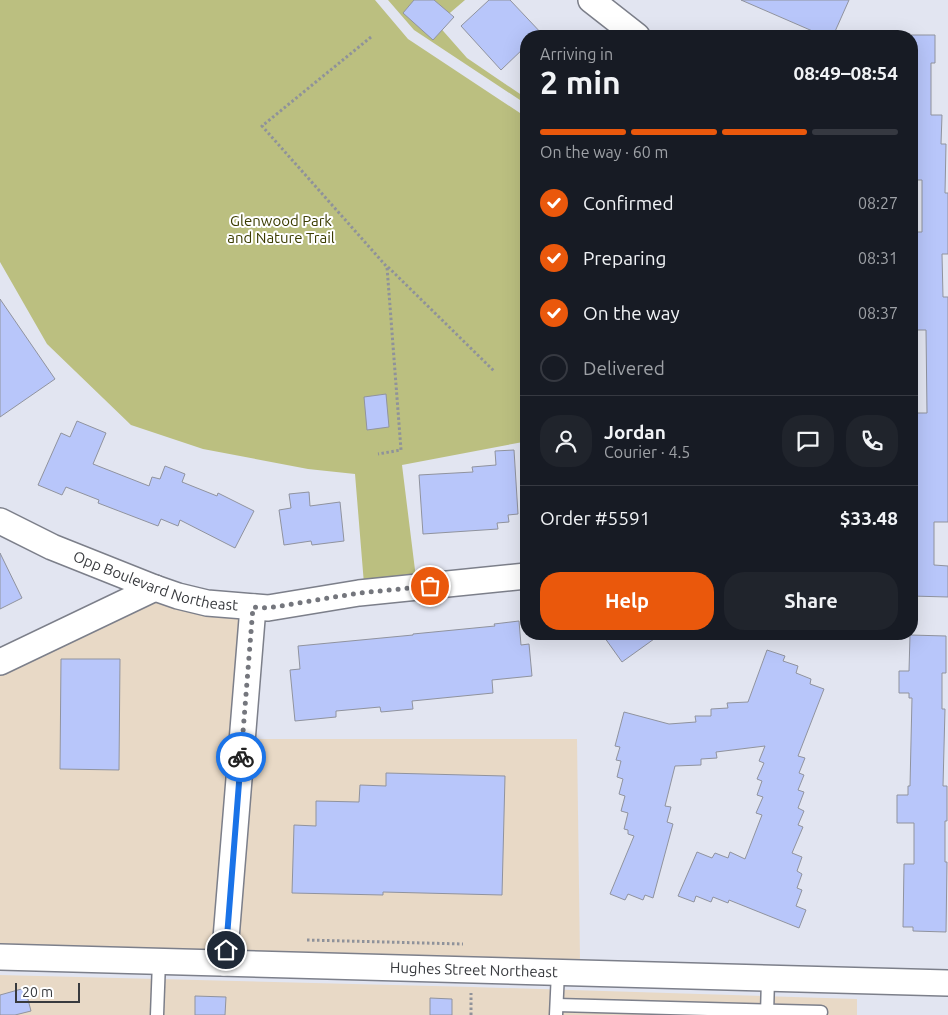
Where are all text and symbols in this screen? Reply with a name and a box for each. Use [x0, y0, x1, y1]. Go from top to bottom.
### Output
text: Arriving in [540, 45, 613, 63]
text: 08:49–08:54 [793, 62, 898, 84]
text: 2 min [540, 64, 621, 100]
text: On the way · 60 m [540, 143, 668, 161]
icon: check [540, 189, 568, 217]
text: Confirmed [583, 192, 674, 214]
text: 08:27 [858, 194, 898, 212]
park label: Glenwood Park and Nature Trail [227, 212, 335, 246]
icon: check [540, 244, 568, 272]
text: Preparing [583, 247, 667, 269]
text: 08:31 [858, 249, 898, 267]
icon: check [540, 299, 568, 327]
text: On the way [583, 302, 680, 324]
text: 08:37 [858, 304, 898, 322]
text: Delivered [583, 357, 665, 379]
button: person [540, 415, 592, 467]
button: chat [782, 415, 834, 467]
button: phone [846, 415, 898, 467]
text: Jordan [604, 421, 666, 443]
text: Courier · 4.5 [604, 443, 690, 461]
text: Order #5591 [540, 507, 650, 529]
text: $33.48 [840, 507, 898, 529]
street label: Opp Boulevard Northeast [71, 547, 239, 614]
pin [409, 565, 451, 607]
icon: bag [416, 572, 444, 600]
button: Help [540, 572, 714, 630]
button: Share [724, 572, 898, 630]
courier [216, 732, 266, 782]
icon: bike [227, 743, 255, 771]
pin [205, 929, 247, 971]
icon: home [212, 936, 240, 964]
street label: Hughes Street Northeast [390, 959, 558, 980]
scale bar [15, 980, 80, 1003]
text: 20 m [22, 984, 53, 1000]

